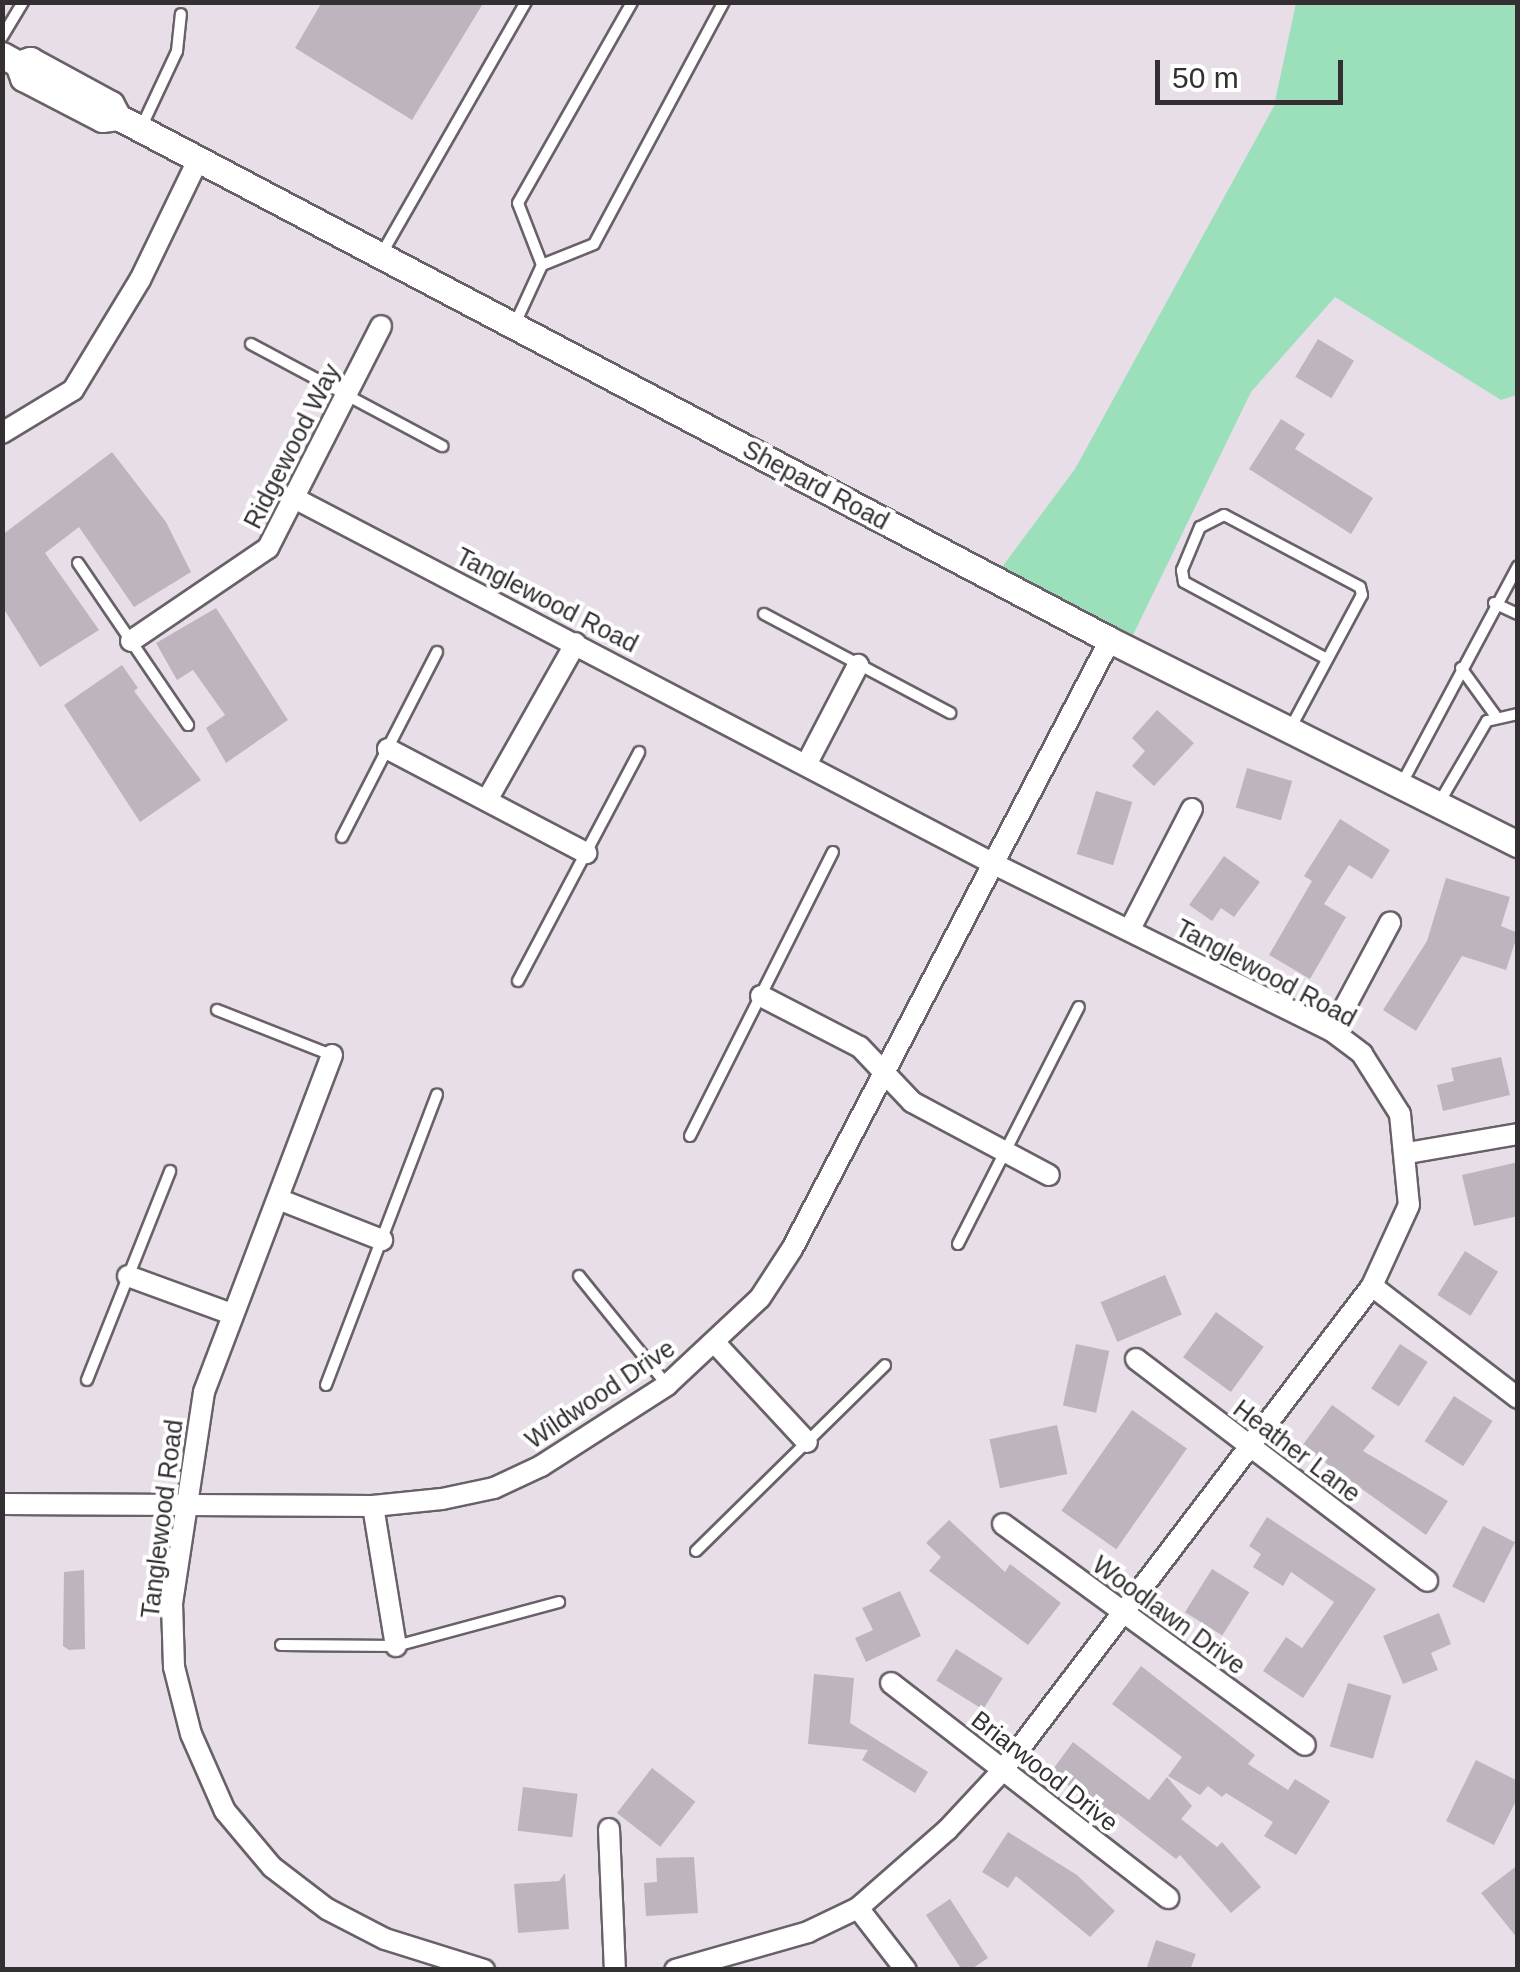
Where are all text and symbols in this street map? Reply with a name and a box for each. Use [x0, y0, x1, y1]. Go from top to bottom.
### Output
scale bar [1160, 40, 1348, 102]
text: 50 m [1172, 61, 1239, 94]
street label: Ridgewood Way [238, 359, 346, 533]
street label: Shepard Road [738, 434, 894, 536]
street label: Tanglewood Road [451, 541, 643, 659]
street label: Tanglewood Road [1171, 913, 1361, 1033]
street label: Wildwood Drive [520, 1333, 680, 1455]
street label: Heather Lane [1227, 1393, 1367, 1509]
street label: Tanglewood Road [135, 1418, 189, 1620]
street label: Woodlawn Drive [1087, 1550, 1251, 1680]
street label: Briarwood Drive [966, 1704, 1124, 1838]

